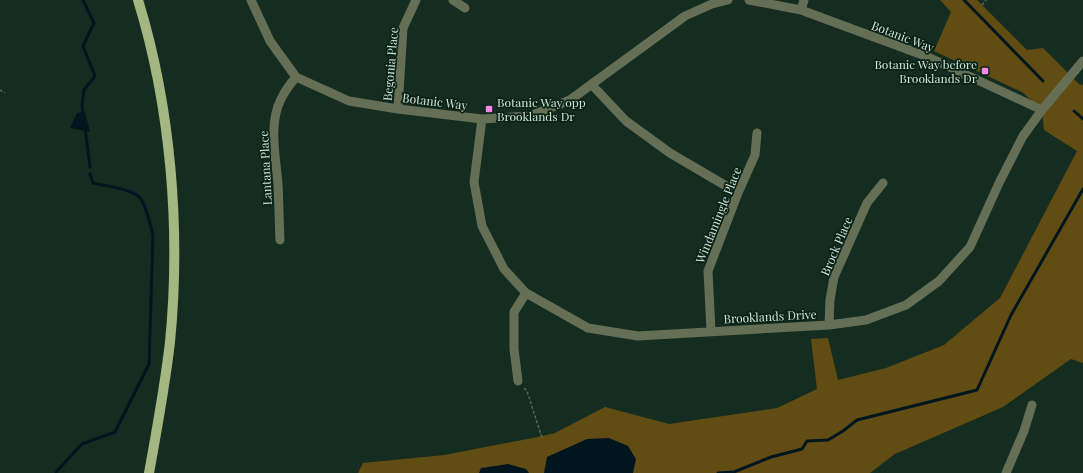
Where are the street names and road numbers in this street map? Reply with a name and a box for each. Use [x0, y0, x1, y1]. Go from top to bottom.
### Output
street label: Botanic Way [870, 17, 936, 55]
street label: Begonia Place [379, 26, 401, 102]
street label: Botanic Way [401, 89, 469, 113]
street label: Lantana Place [255, 130, 275, 206]
street label: Windamingle Place [691, 165, 745, 266]
street label: Brock Place [816, 214, 856, 278]
street label: Brooklands Drive [723, 306, 817, 326]

